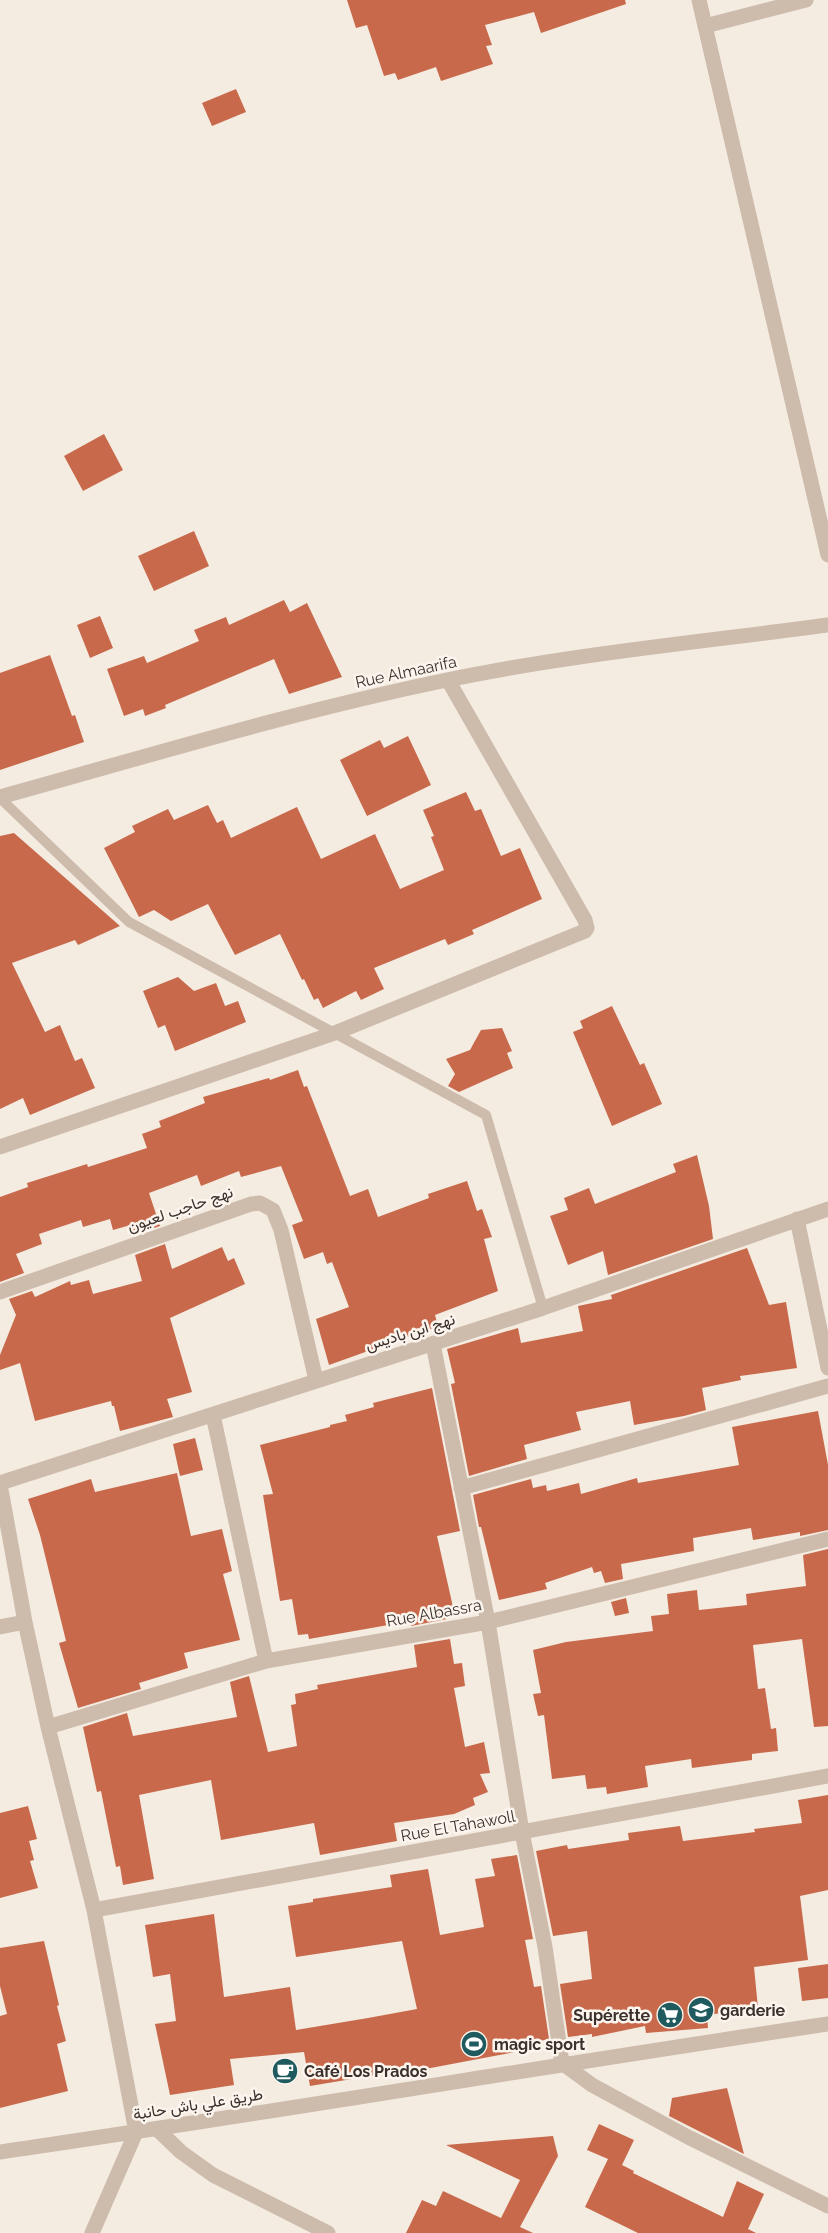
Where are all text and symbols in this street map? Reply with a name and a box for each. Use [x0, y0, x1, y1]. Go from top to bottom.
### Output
street label: Rue Almaarifa [354, 652, 458, 692]
street label: نهج حاجب لعيون [125, 1182, 236, 1238]
street label: نهج ابن باديس [363, 1309, 458, 1357]
street label: Rue Albassra [385, 1595, 483, 1631]
street label: Rue El Tahawoll [399, 1806, 517, 1845]
school or university icon: garderie [686, 1995, 716, 2025]
supermarket icon: Supérette [655, 2000, 685, 2030]
place label: garderie [720, 2001, 786, 2020]
place label: Supérette [573, 2006, 650, 2025]
sports icon: magic sport [459, 2029, 489, 2059]
place label: magic sport [494, 2035, 585, 2054]
cafe icon: Café Los Prados [270, 2056, 300, 2086]
place label: Café Los Prados [304, 2062, 427, 2081]
street label: طريق علي باش حانبة [132, 2084, 265, 2128]

